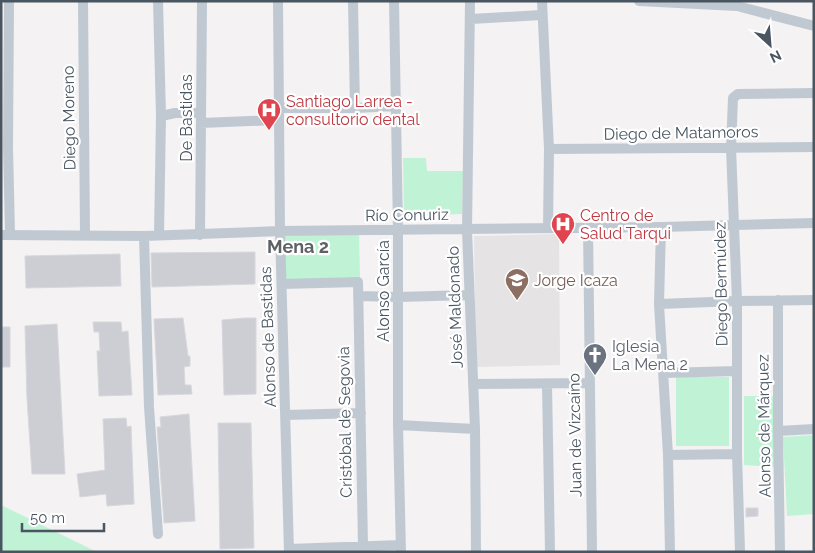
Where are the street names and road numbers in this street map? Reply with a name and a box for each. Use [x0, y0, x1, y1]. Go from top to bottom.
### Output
street label: Diego Moreno [59, 65, 79, 171]
street label: De Bastidas [177, 74, 196, 162]
street label: Diego de Matamoros [603, 122, 759, 144]
street label: Río Conuriz [365, 205, 449, 225]
street label: Diego Bermúdez [710, 221, 732, 347]
street label: Alonso García [374, 240, 393, 342]
street label: José Maldonado [443, 246, 467, 368]
street label: Alonso de Bastidas [256, 266, 280, 408]
street label: Cristóbal de Segovia [334, 346, 356, 498]
street label: Alonso de Márquez [753, 354, 775, 498]
street label: Juan de Vizcaíno [564, 373, 586, 497]

